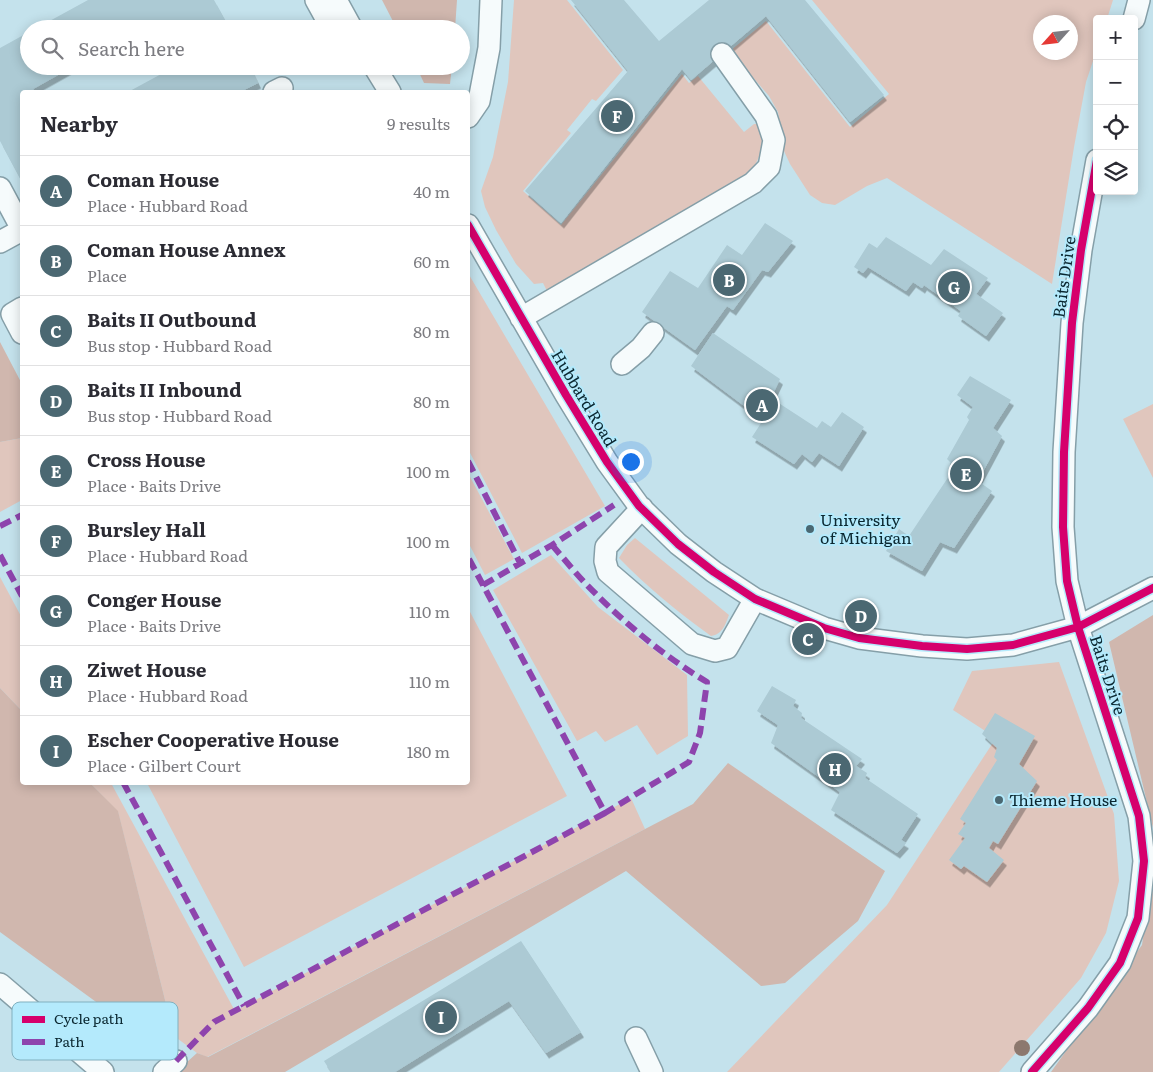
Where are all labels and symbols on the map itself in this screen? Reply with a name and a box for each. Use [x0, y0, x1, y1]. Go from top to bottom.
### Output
north arrow [1033, 15, 1078, 60]
pin: F [601, 97, 633, 135]
street label: Baits Drive [1045, 234, 1081, 319]
pin: B [713, 261, 745, 299]
pin: G [938, 268, 970, 306]
street label: Hubbard Road [546, 344, 623, 451]
pin: A [746, 386, 778, 424]
your location [618, 449, 644, 475]
pin: E [950, 455, 982, 493]
place label: University of Michigan [820, 507, 912, 549]
marker: University of Michigan [804, 523, 816, 535]
pin: D [845, 597, 877, 635]
pin: C [792, 620, 824, 658]
street label: Baits Drive [1085, 632, 1133, 718]
pin: H [819, 750, 851, 788]
place label: Thieme House [1009, 787, 1117, 811]
marker: Thieme House [993, 794, 1005, 806]
pin: I [425, 998, 457, 1036]
legend [12, 1002, 178, 1060]
text: Cycle path [54, 1008, 123, 1028]
text: Path [54, 1031, 84, 1051]

